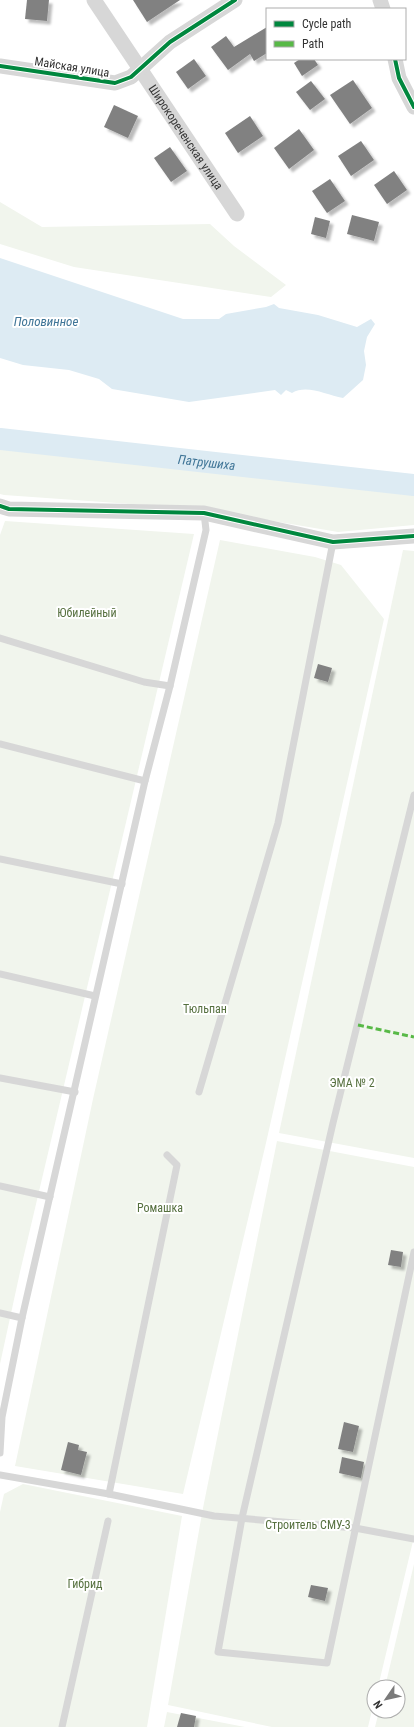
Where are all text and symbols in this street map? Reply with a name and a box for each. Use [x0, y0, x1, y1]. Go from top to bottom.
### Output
legend [266, 8, 406, 60]
text: Cycle path [302, 17, 352, 31]
text: Path [302, 37, 324, 51]
street label: Майская улица [34, 54, 111, 80]
street label: Широкореченская улица [146, 82, 226, 193]
water label: Половинное [14, 314, 78, 329]
water label: Патрушиха [177, 451, 236, 473]
park label: Юбилейный [57, 606, 117, 620]
park label: Тюльпан [183, 1002, 227, 1016]
park label: ЭМА № 2 [329, 1076, 375, 1090]
park label: Ромашка [137, 1201, 183, 1215]
park label: Строитель СМУ-3 [265, 1518, 351, 1532]
park label: Гибрид [68, 1577, 103, 1591]
north arrow [366, 1679, 406, 1719]
text: N [371, 1698, 385, 1711]

